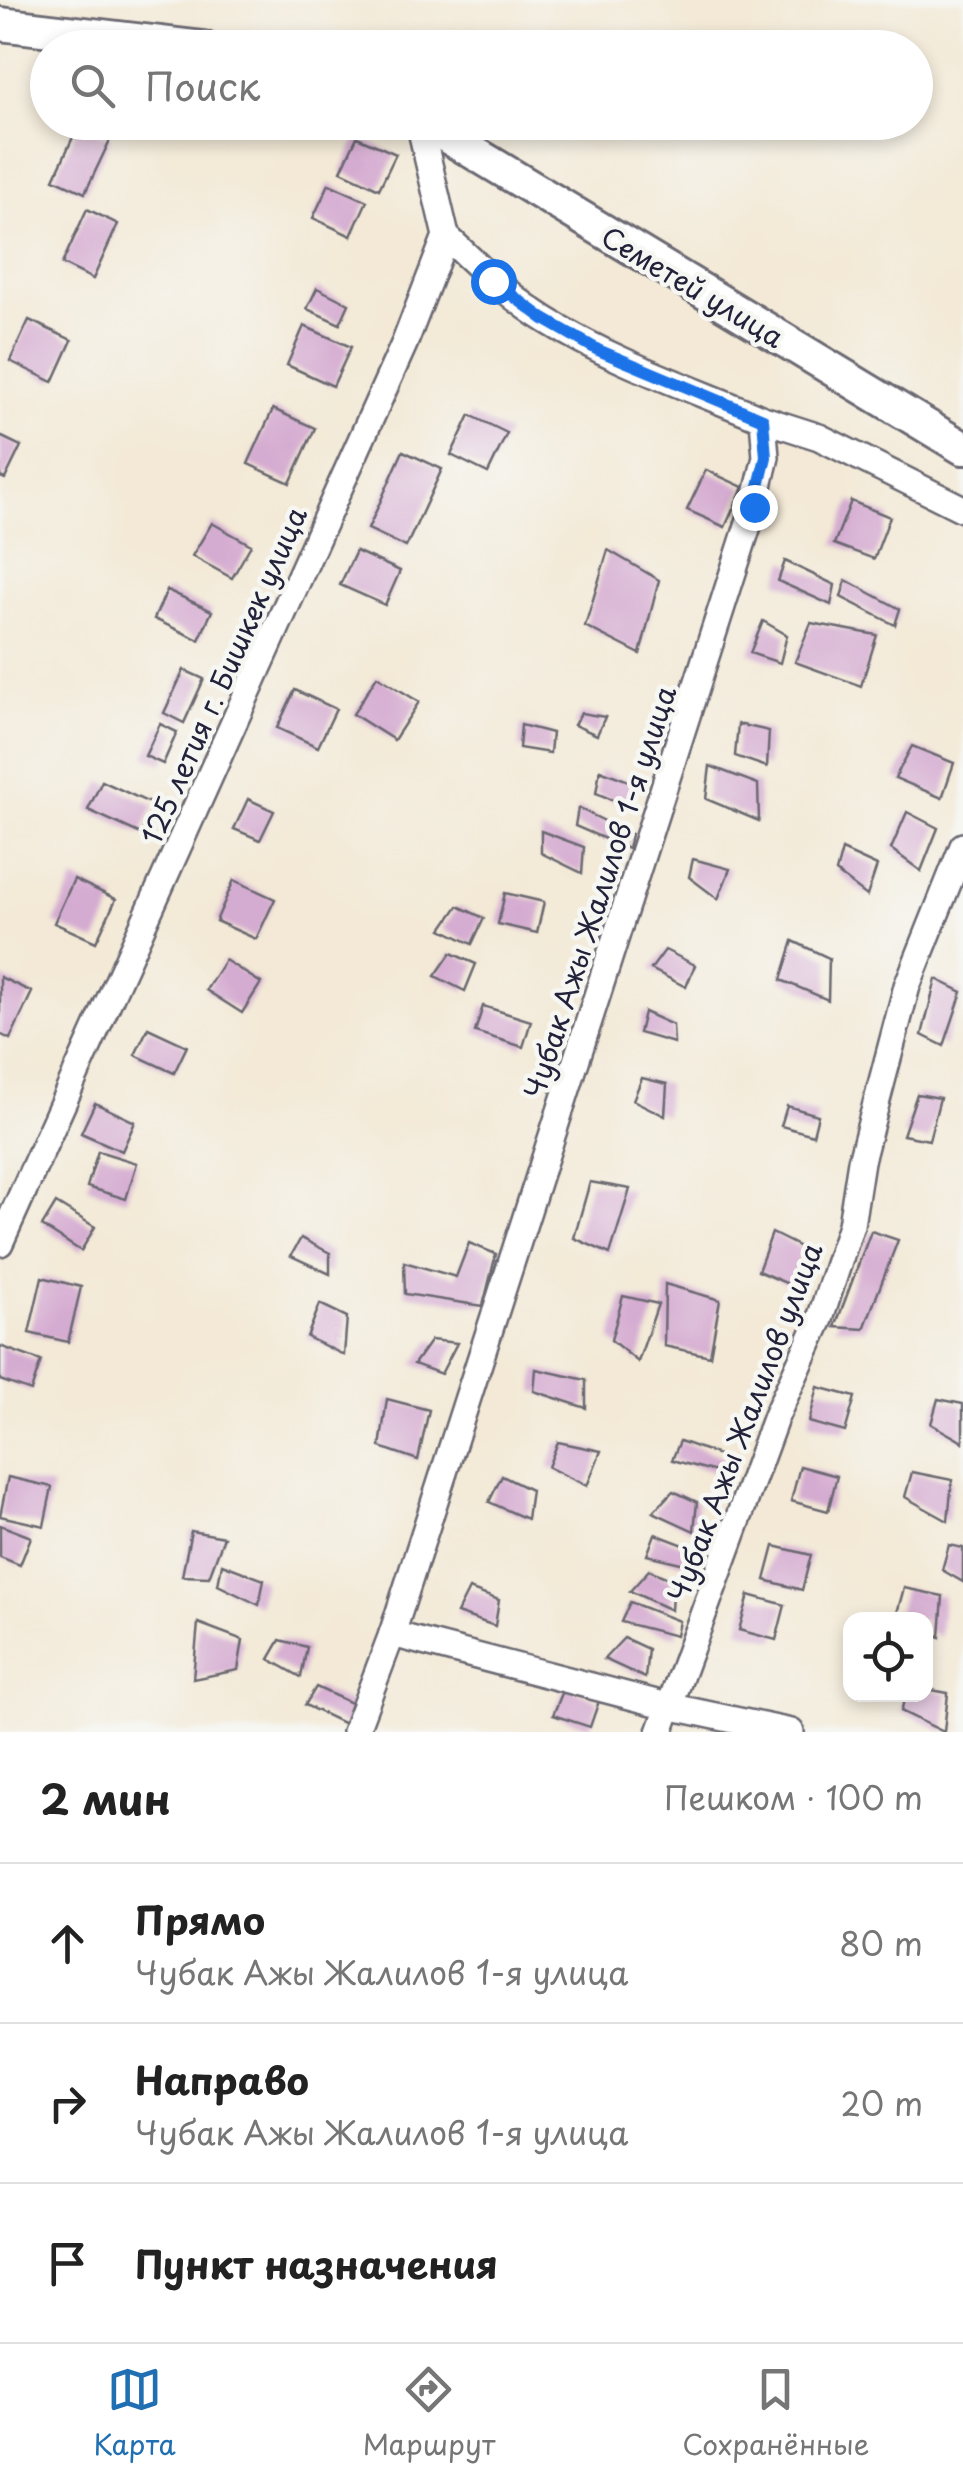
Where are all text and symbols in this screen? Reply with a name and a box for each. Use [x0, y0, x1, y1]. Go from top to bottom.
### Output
search box [30, 30, 933, 140]
text: Поиск [145, 57, 260, 114]
icon: search [65, 58, 120, 113]
street label: Семетей улица [593, 214, 793, 358]
route start [471, 259, 517, 305]
route end [732, 485, 778, 531]
street label: 125 летия г. Бишкек улица [129, 499, 317, 851]
street label: Чубак Ажы Жалилов 1-я улица [512, 680, 686, 1104]
street label: Чубак Ажы Жалилов улица [656, 1236, 833, 1608]
map controls [843, 1612, 933, 1702]
button: locate [843, 1612, 933, 1702]
text: 2 мин [40, 1766, 171, 1829]
text: Пешком · 100 m [664, 1773, 923, 1821]
text: Прямо [135, 1891, 265, 1948]
icon: ahead [40, 1916, 95, 1971]
text: 80 m [839, 1919, 923, 1967]
text: Чубак Ажы Жалилов 1-я улица [135, 1948, 628, 1996]
text: Направо [135, 2051, 309, 2108]
icon: right [40, 2076, 95, 2131]
text: 20 m [841, 2079, 923, 2127]
text: Чубак Ажы Жалилов 1-я улица [135, 2108, 628, 2156]
text: Пункт назначения [135, 2235, 498, 2292]
icon: arrive [40, 2236, 95, 2291]
tab: Карта [94, 2362, 176, 2465]
tab: Маршрут [363, 2362, 495, 2465]
tab: Сохранённые [682, 2362, 869, 2465]

